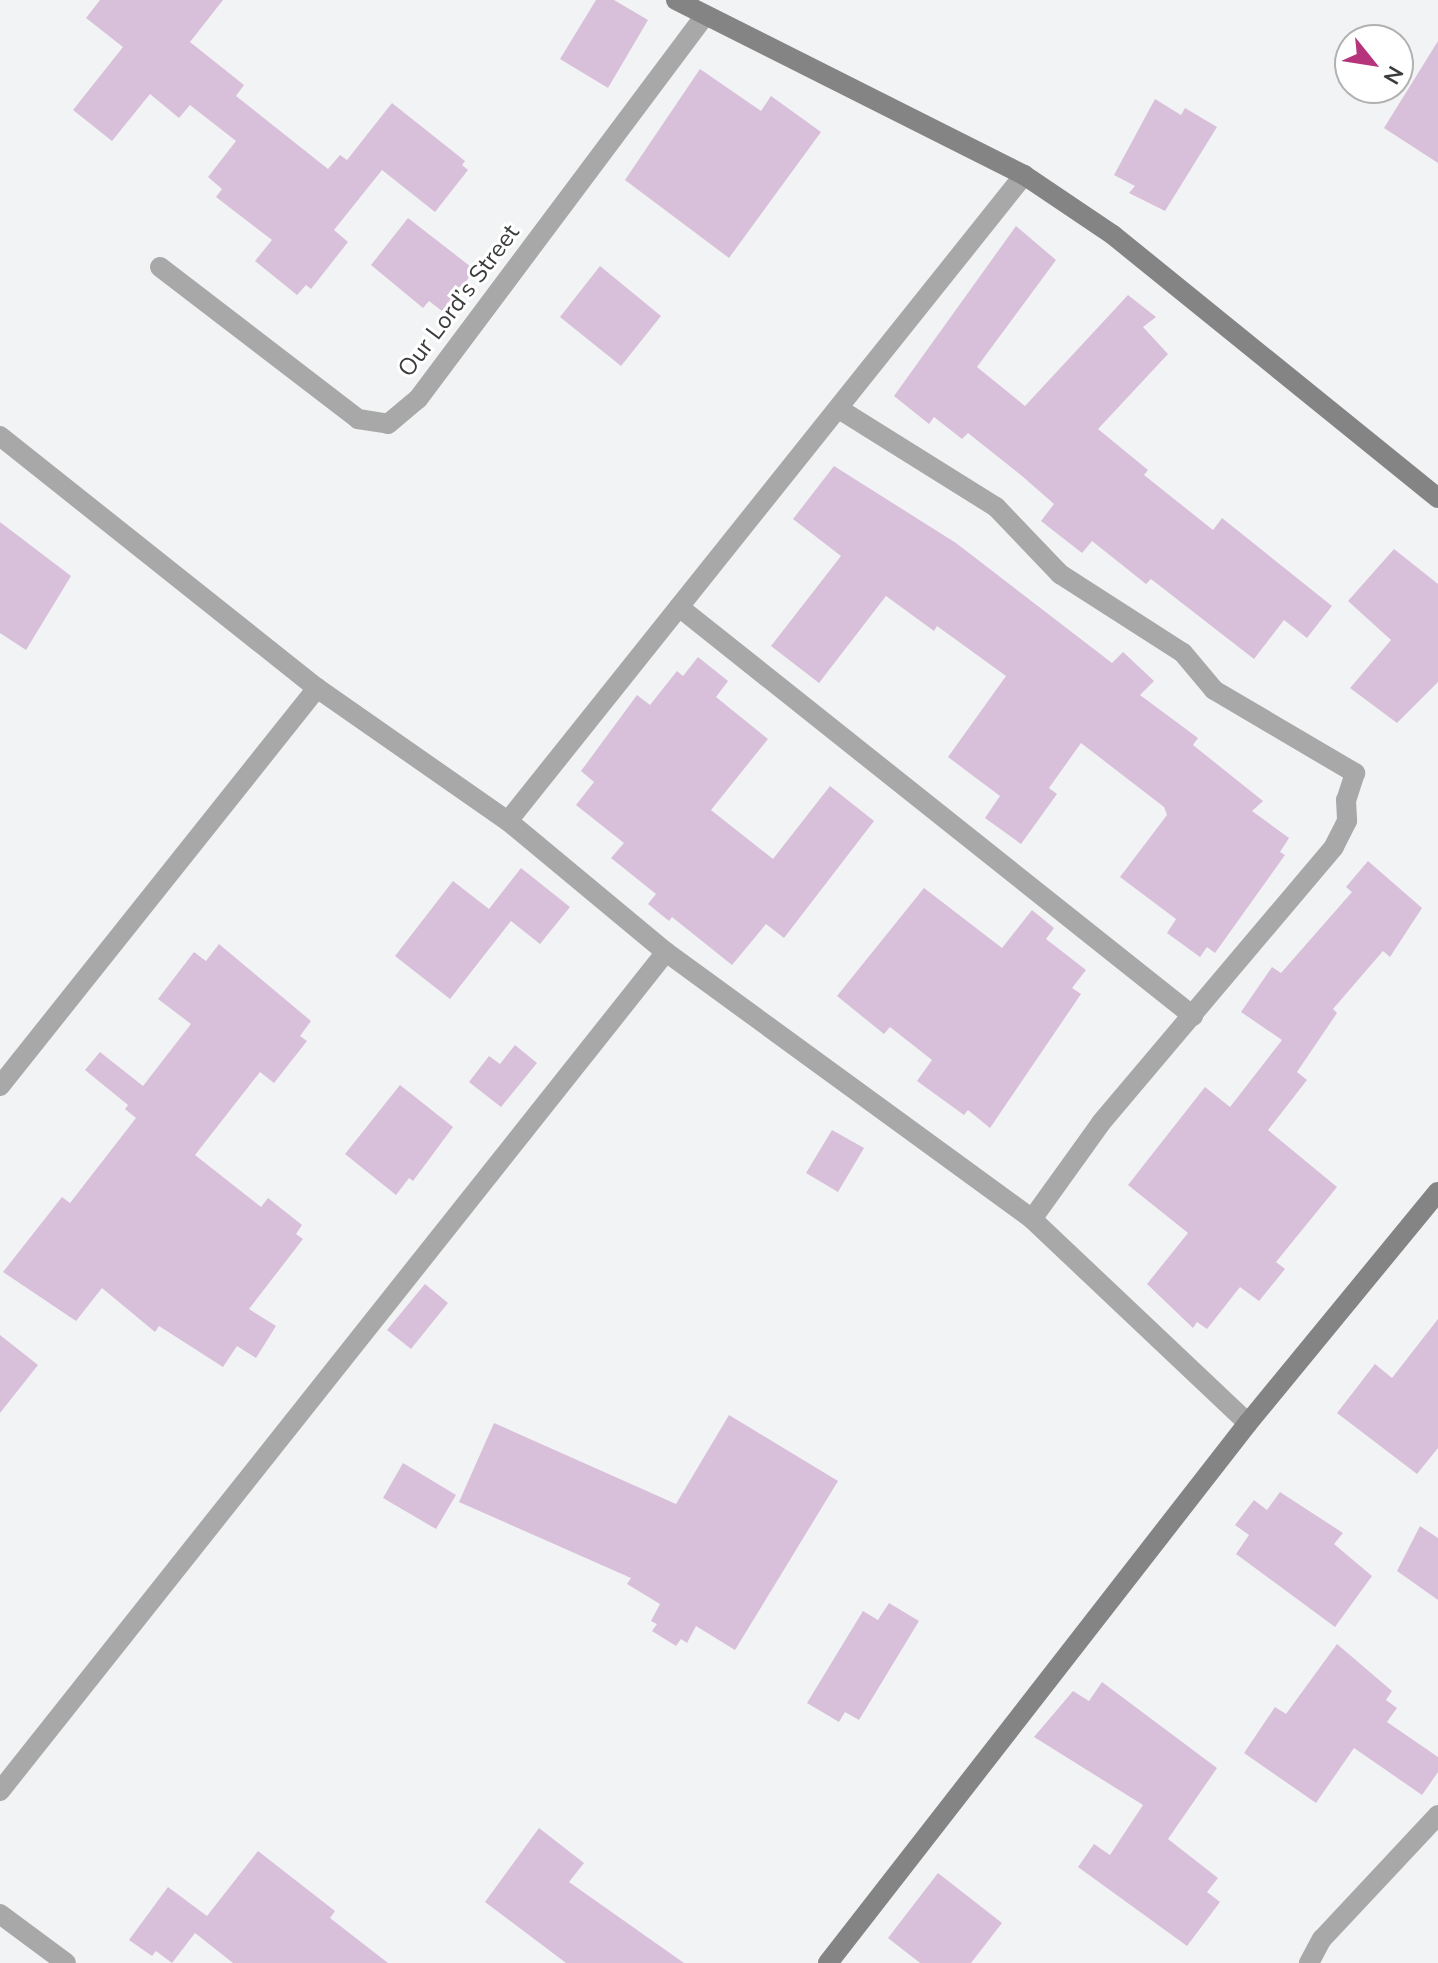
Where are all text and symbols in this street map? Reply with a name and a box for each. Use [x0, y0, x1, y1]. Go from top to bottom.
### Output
north arrow [1334, 24, 1414, 104]
text: N [1376, 60, 1410, 90]
street label: Our Lord’s Street [392, 219, 526, 383]

